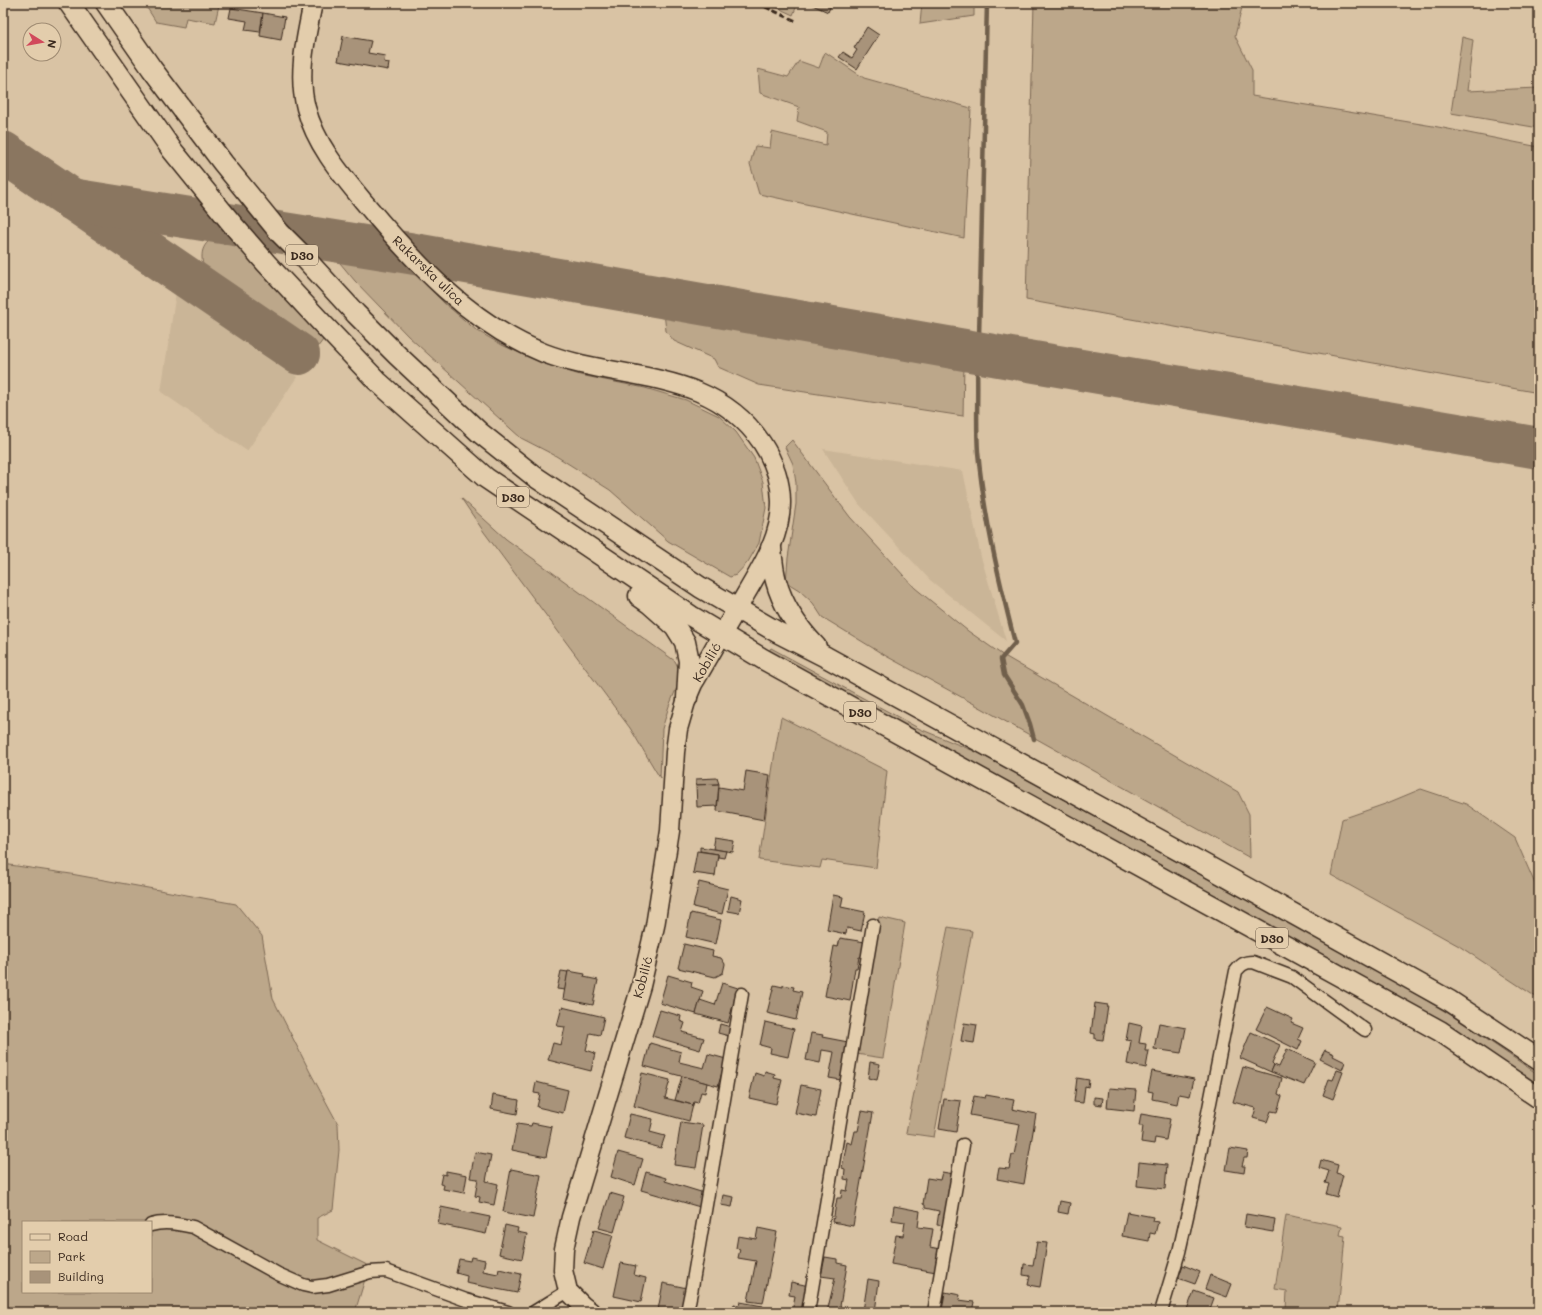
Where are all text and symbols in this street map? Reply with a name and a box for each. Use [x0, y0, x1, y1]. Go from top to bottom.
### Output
north arrow [22, 22, 62, 62]
text: N [44, 38, 60, 50]
street label: Rakarska ulica [389, 231, 469, 309]
road number: D30 [286, 245, 318, 265]
road number: D30 [497, 487, 529, 507]
street label: Kobilić [688, 639, 724, 685]
road number: D30 [844, 702, 876, 722]
road number: D30 [1256, 928, 1288, 948]
street label: Kobilić [628, 954, 656, 1000]
legend [22, 1221, 152, 1293]
text: Road [58, 1228, 88, 1244]
text: Park [58, 1248, 85, 1264]
text: Building [58, 1268, 104, 1284]

